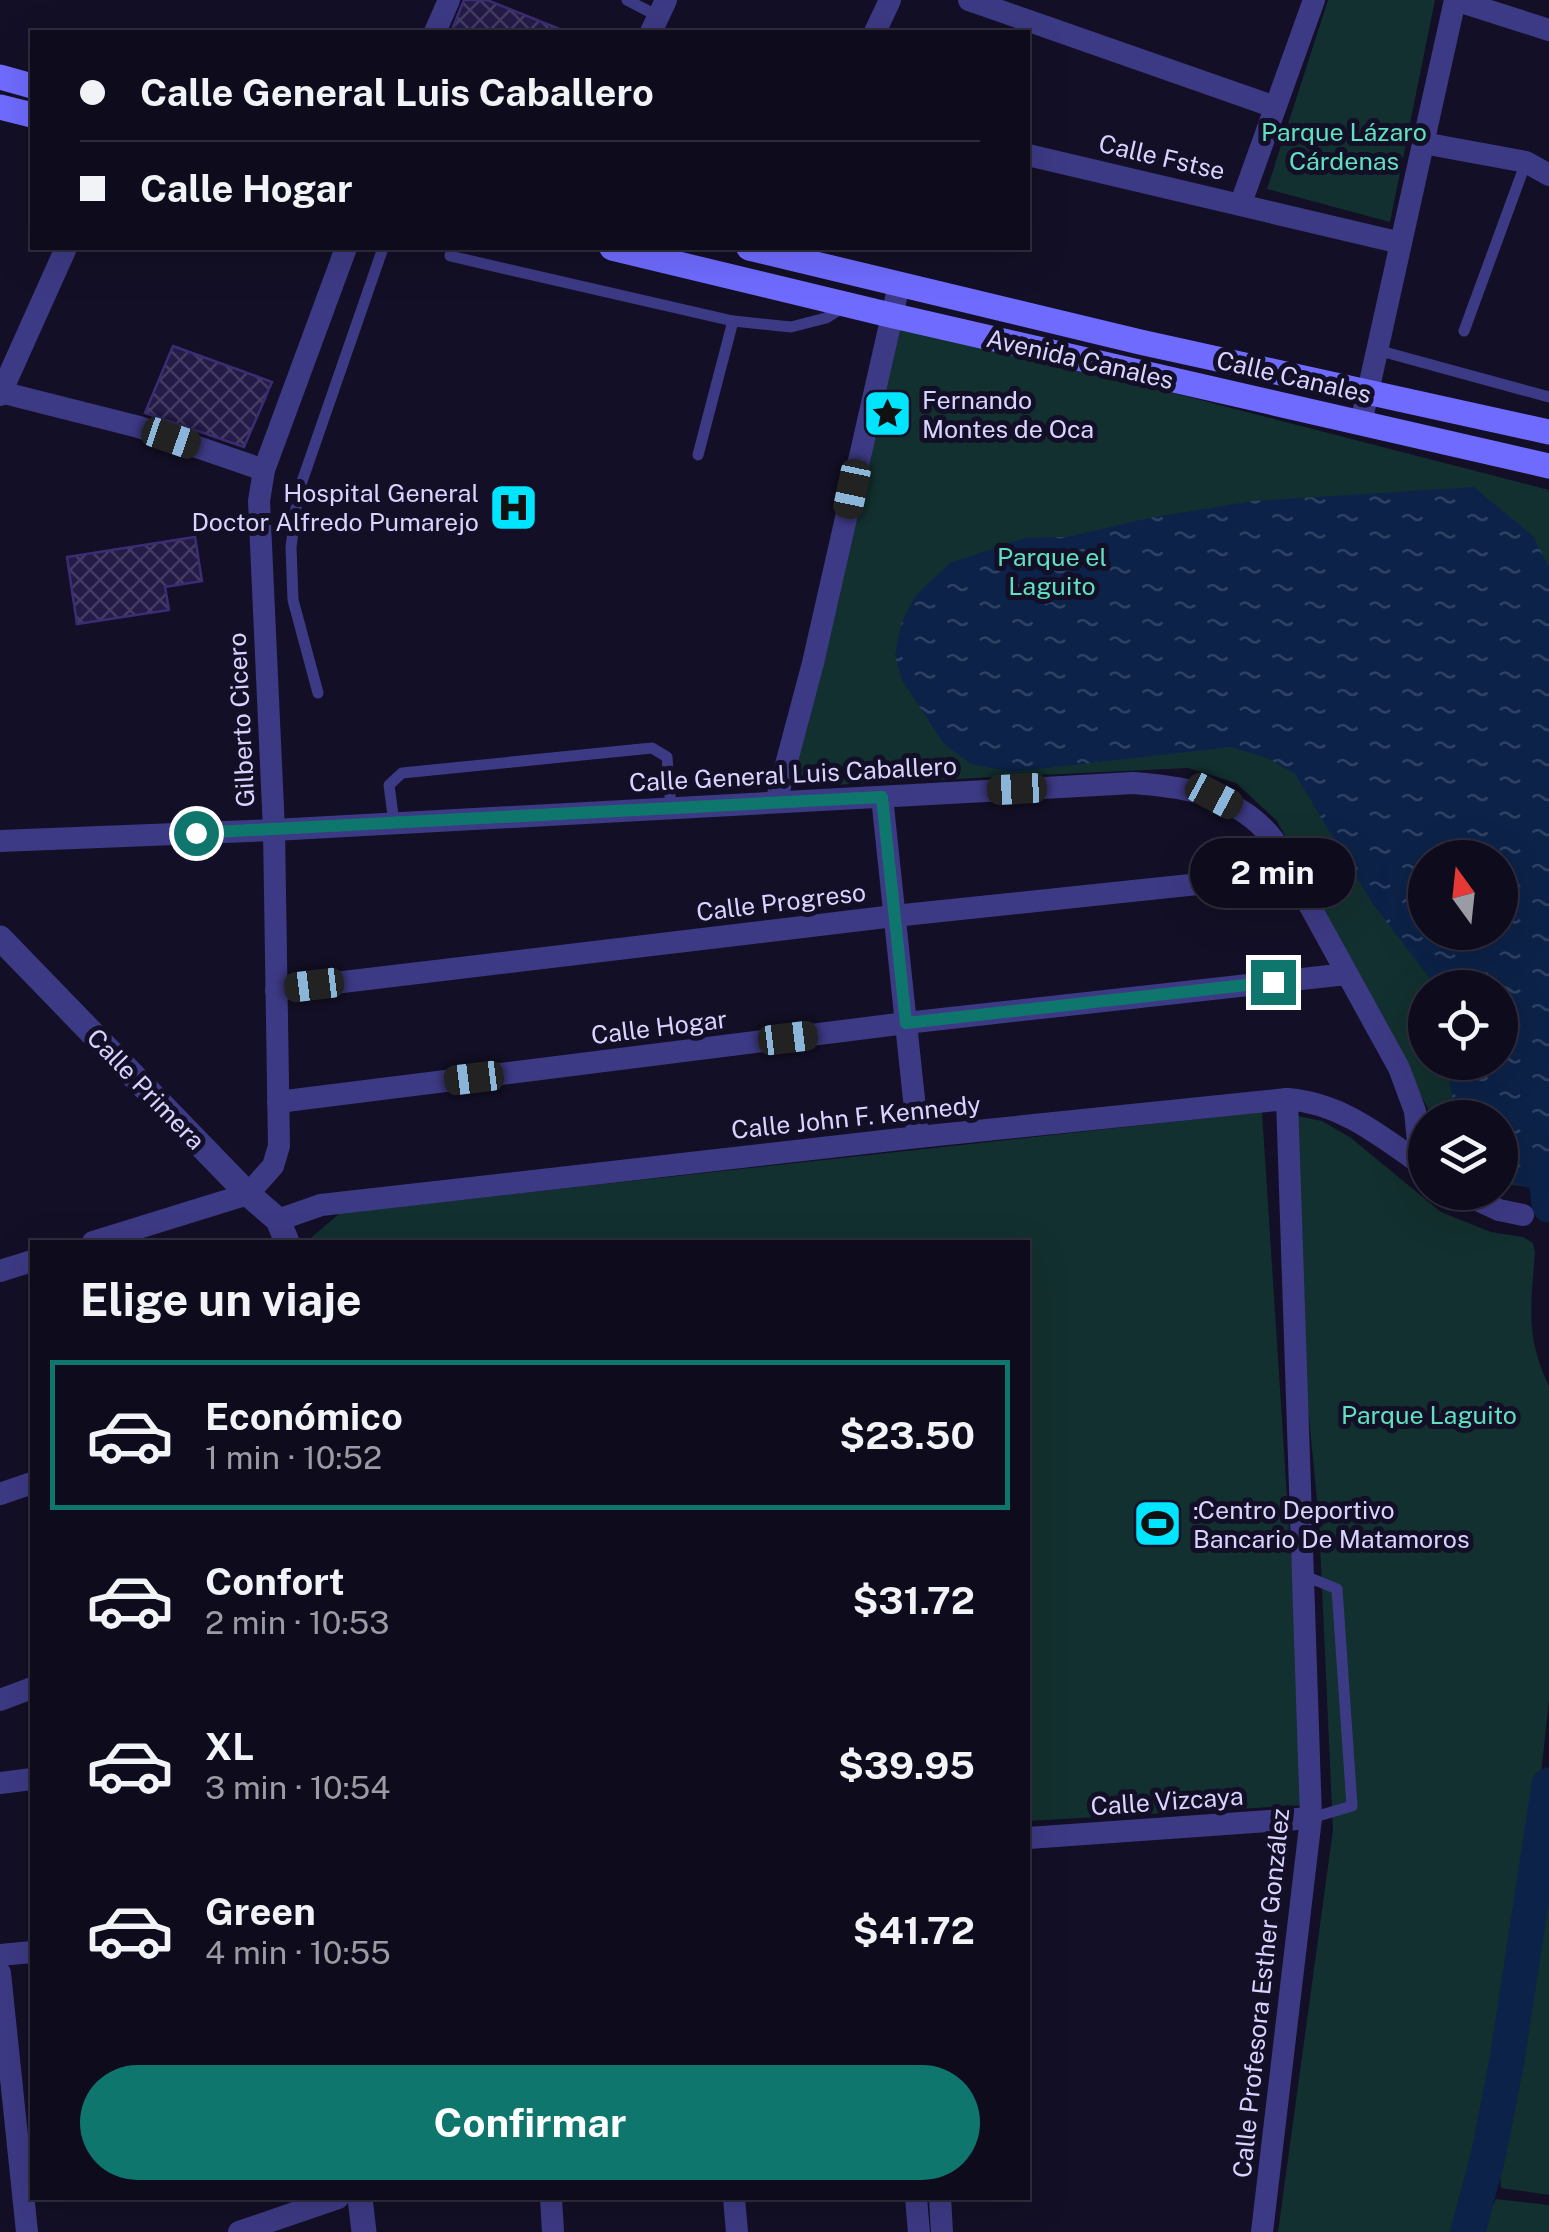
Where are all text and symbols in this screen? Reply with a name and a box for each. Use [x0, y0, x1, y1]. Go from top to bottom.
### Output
text: Calle General Luis Caballero [140, 70, 654, 115]
park label: Parque Lázaro Cárdenas [1261, 117, 1427, 176]
street label: Calle Fstse [1096, 128, 1228, 186]
text: Calle Hogar [140, 166, 353, 211]
street label: Avenida Canales [984, 323, 1176, 395]
street label: Calle Canales [1214, 345, 1374, 409]
place label: Fernando Montes de Oca [922, 385, 1094, 444]
place icon: Fernando Montes de Oca [861, 388, 913, 440]
car [138, 414, 204, 462]
car [831, 457, 873, 521]
place label: Hospital General Doctor Alfredo Pumarejo [191, 478, 479, 537]
hospital icon: Hospital General Doctor Alfredo Pumarejo [488, 481, 540, 533]
park label: Parque el Laguito [997, 542, 1107, 601]
street label: Gilberto Cicero [221, 632, 261, 808]
street label: Calle General Luis Caballero [628, 750, 958, 798]
car [1180, 769, 1248, 823]
car [986, 772, 1048, 806]
route start [174, 811, 219, 856]
callout: 2 min [1190, 837, 1356, 907]
north arrow [1408, 840, 1518, 950]
map controls [1408, 840, 1518, 1210]
text: 2 min [1231, 854, 1314, 891]
street label: Calle Progreso [694, 877, 868, 927]
route end [1251, 960, 1296, 1005]
car [282, 966, 346, 1004]
button: locate [1408, 970, 1518, 1080]
street label: Calle Hogar [589, 1004, 729, 1050]
car [756, 1019, 820, 1057]
street label: Calle Primera [81, 1022, 211, 1156]
car [442, 1059, 506, 1097]
street label: Calle John F. Kennedy [730, 1089, 982, 1145]
button: layers [1408, 1100, 1518, 1210]
text: Elige un viaje [80, 1273, 362, 1326]
icon: car [85, 1390, 175, 1480]
text: Económico [205, 1394, 403, 1439]
park label: Parque Laguito [1341, 1400, 1517, 1430]
text: $23.50 [839, 1413, 975, 1458]
text: 1 min · 10:52 [205, 1439, 382, 1476]
place label: :Centro Deportivo Bancario De Matamoros [1193, 1495, 1470, 1554]
sports icon: :Centro Deportivo Bancario De Matamoros [1132, 1498, 1184, 1550]
icon: car [85, 1555, 175, 1645]
text: Confort [205, 1559, 345, 1604]
text: $31.72 [852, 1578, 975, 1623]
text: 2 min · 10:53 [205, 1604, 389, 1641]
icon: car [85, 1720, 175, 1810]
text: XL [205, 1724, 254, 1769]
text: $39.95 [838, 1743, 975, 1788]
text: 3 min · 10:54 [205, 1769, 390, 1806]
street label: Calle Vizcaya [1090, 1781, 1244, 1821]
street label: Calle Profesora Esther González [1227, 1807, 1295, 2179]
icon: car [85, 1885, 175, 1975]
text: Green [205, 1889, 316, 1934]
text: $41.72 [853, 1908, 975, 1953]
text: 4 min · 10:55 [205, 1934, 391, 1971]
button: Confirmar [80, 2065, 980, 2180]

